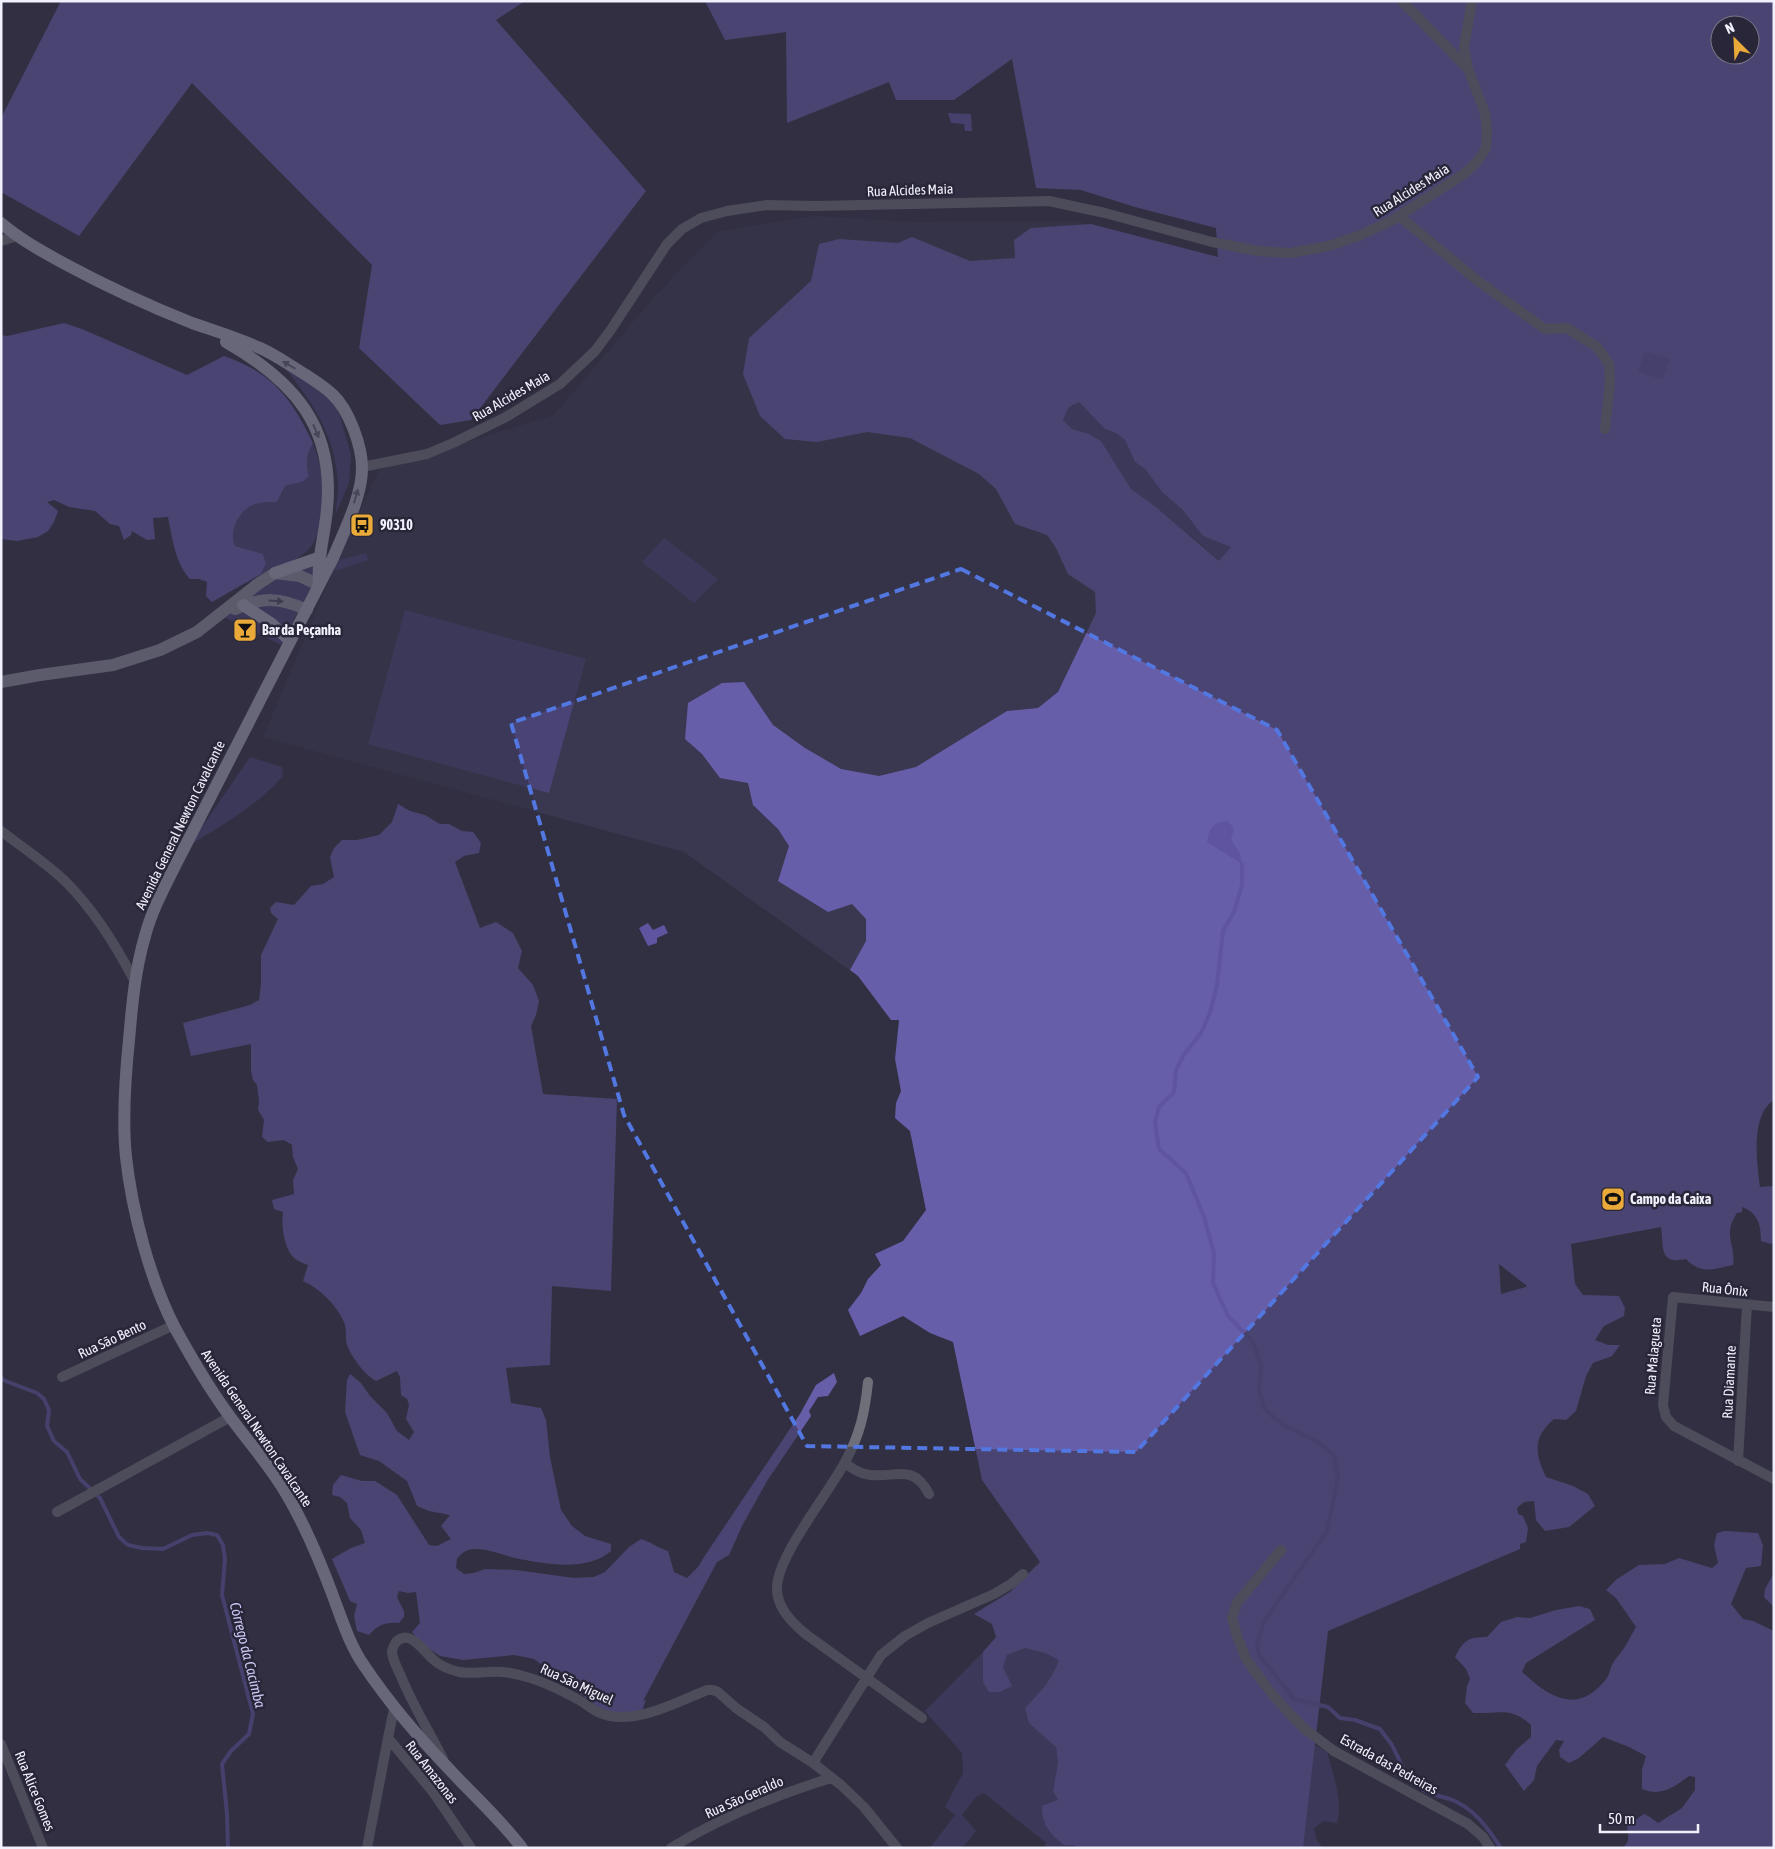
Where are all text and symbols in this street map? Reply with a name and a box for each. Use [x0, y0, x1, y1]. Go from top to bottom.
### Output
north arrow [1710, 15, 1760, 65]
text: N [1723, 19, 1737, 37]
street label: Rua Alcides Maia [1370, 160, 1452, 220]
street label: Rua Alcides Maia [866, 180, 954, 200]
one-way arrow [282, 360, 295, 369]
street label: Rua Alcides Maia [470, 367, 552, 425]
one-way arrow [313, 424, 321, 438]
one-way arrow [353, 488, 361, 503]
bus stop icon: 90310 [349, 512, 375, 538]
place label: 90310 [380, 517, 413, 533]
one-way arrow [268, 597, 284, 605]
bar icon: Bar da Peçanha [232, 617, 258, 643]
place label: Bar da Peçanha [262, 622, 342, 638]
street label: Avenida General Newton Cavalcante [132, 738, 228, 912]
sports icon: Campo da Caixa [1600, 1186, 1626, 1212]
place label: Campo da Caixa [1630, 1191, 1712, 1207]
street label: Rua Ônix [1701, 1279, 1749, 1299]
street label: Rua São Bento [75, 1316, 149, 1362]
street label: Rua Malagueta [1642, 1316, 1664, 1396]
street label: Rua Diamante [1719, 1345, 1739, 1419]
street label: Avenida General Newton Cavalcante [198, 1346, 316, 1510]
water label: Córrego da Cacimba [227, 1600, 269, 1710]
street label: Rua São Miguel [538, 1660, 616, 1708]
street label: Estrada das Pedreiras [1337, 1731, 1441, 1797]
street label: Rua Amazonas [402, 1737, 462, 1807]
street label: Rua Alice Gomes [12, 1749, 58, 1833]
street label: Rua São Geraldo [702, 1773, 786, 1821]
scale bar [1600, 1802, 1698, 1834]
text: 50 m [1608, 1810, 1635, 1827]

